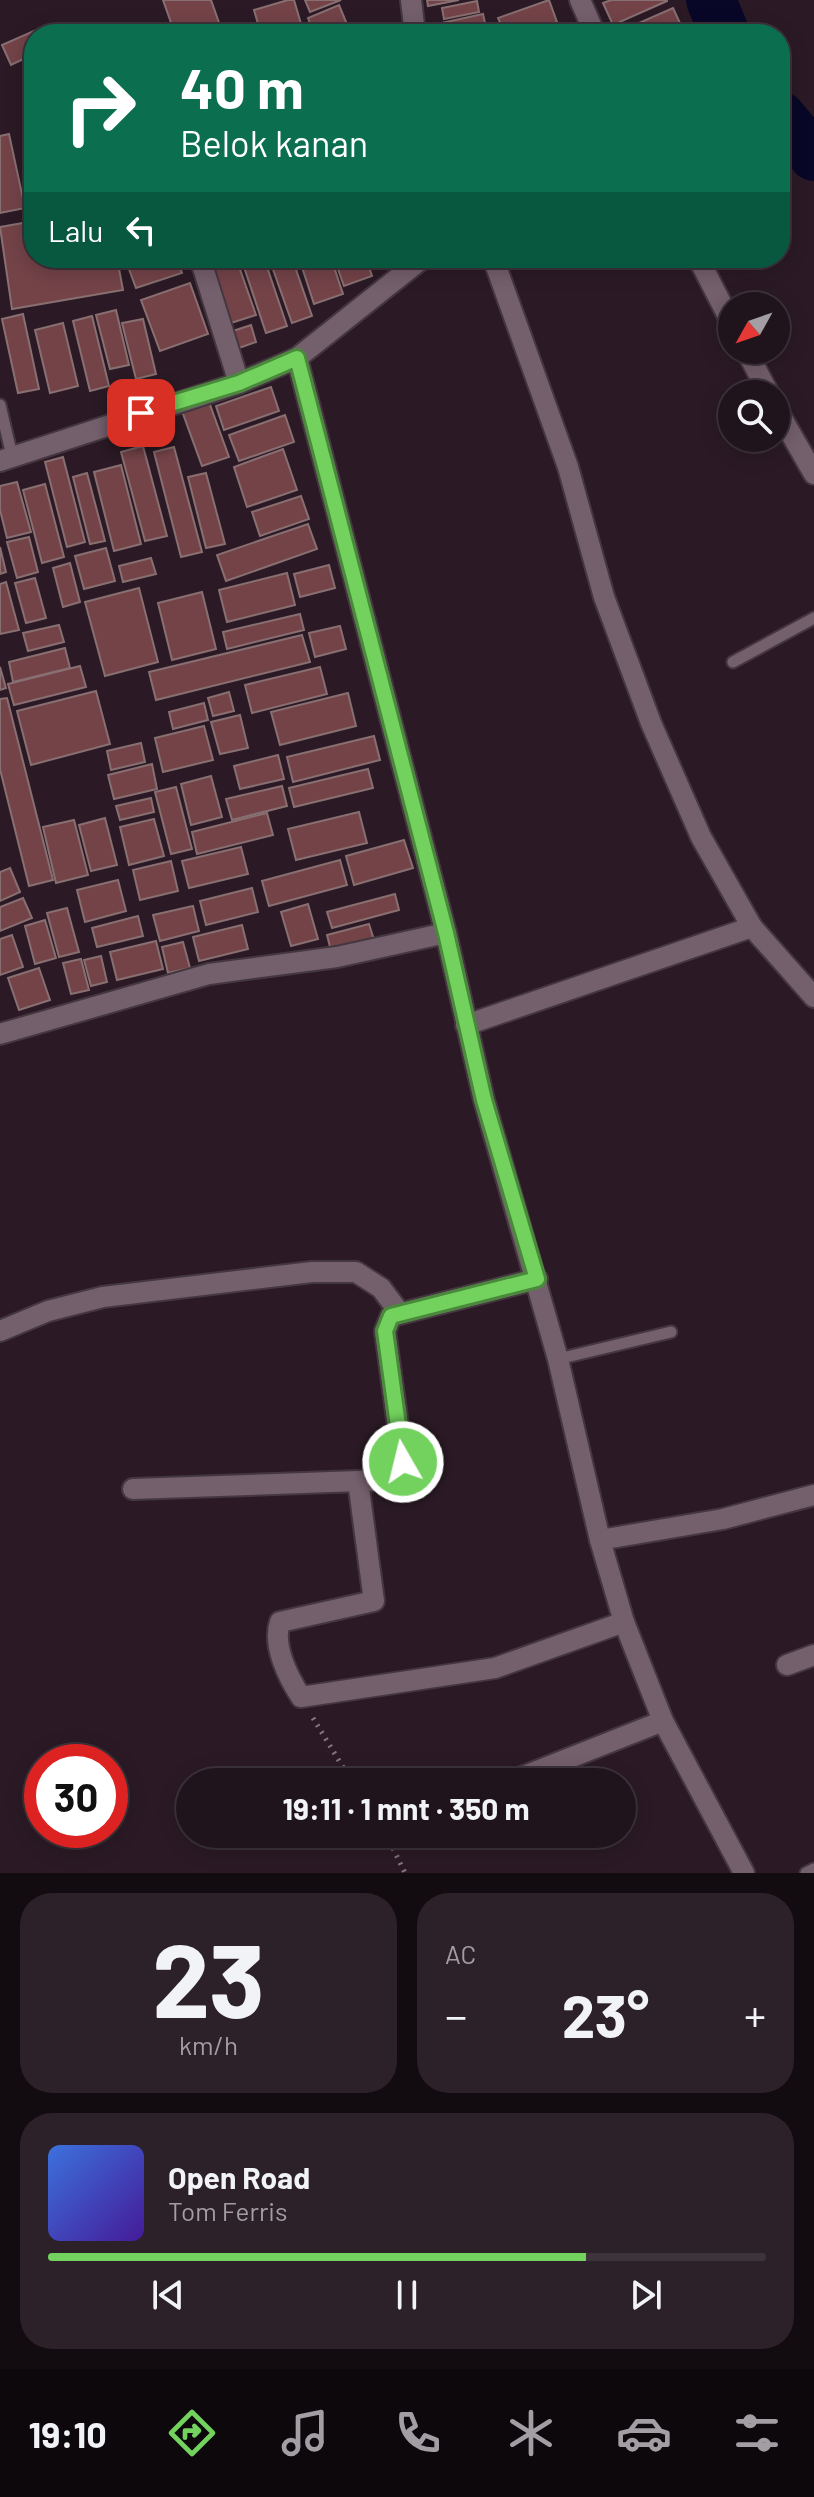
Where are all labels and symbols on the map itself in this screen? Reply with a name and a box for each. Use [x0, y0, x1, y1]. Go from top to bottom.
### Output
north arrow [718, 292, 790, 364]
pin [107, 379, 175, 447]
position arrow [361, 1420, 445, 1504]
speed limit sign: 30 [24, 1744, 128, 1848]

